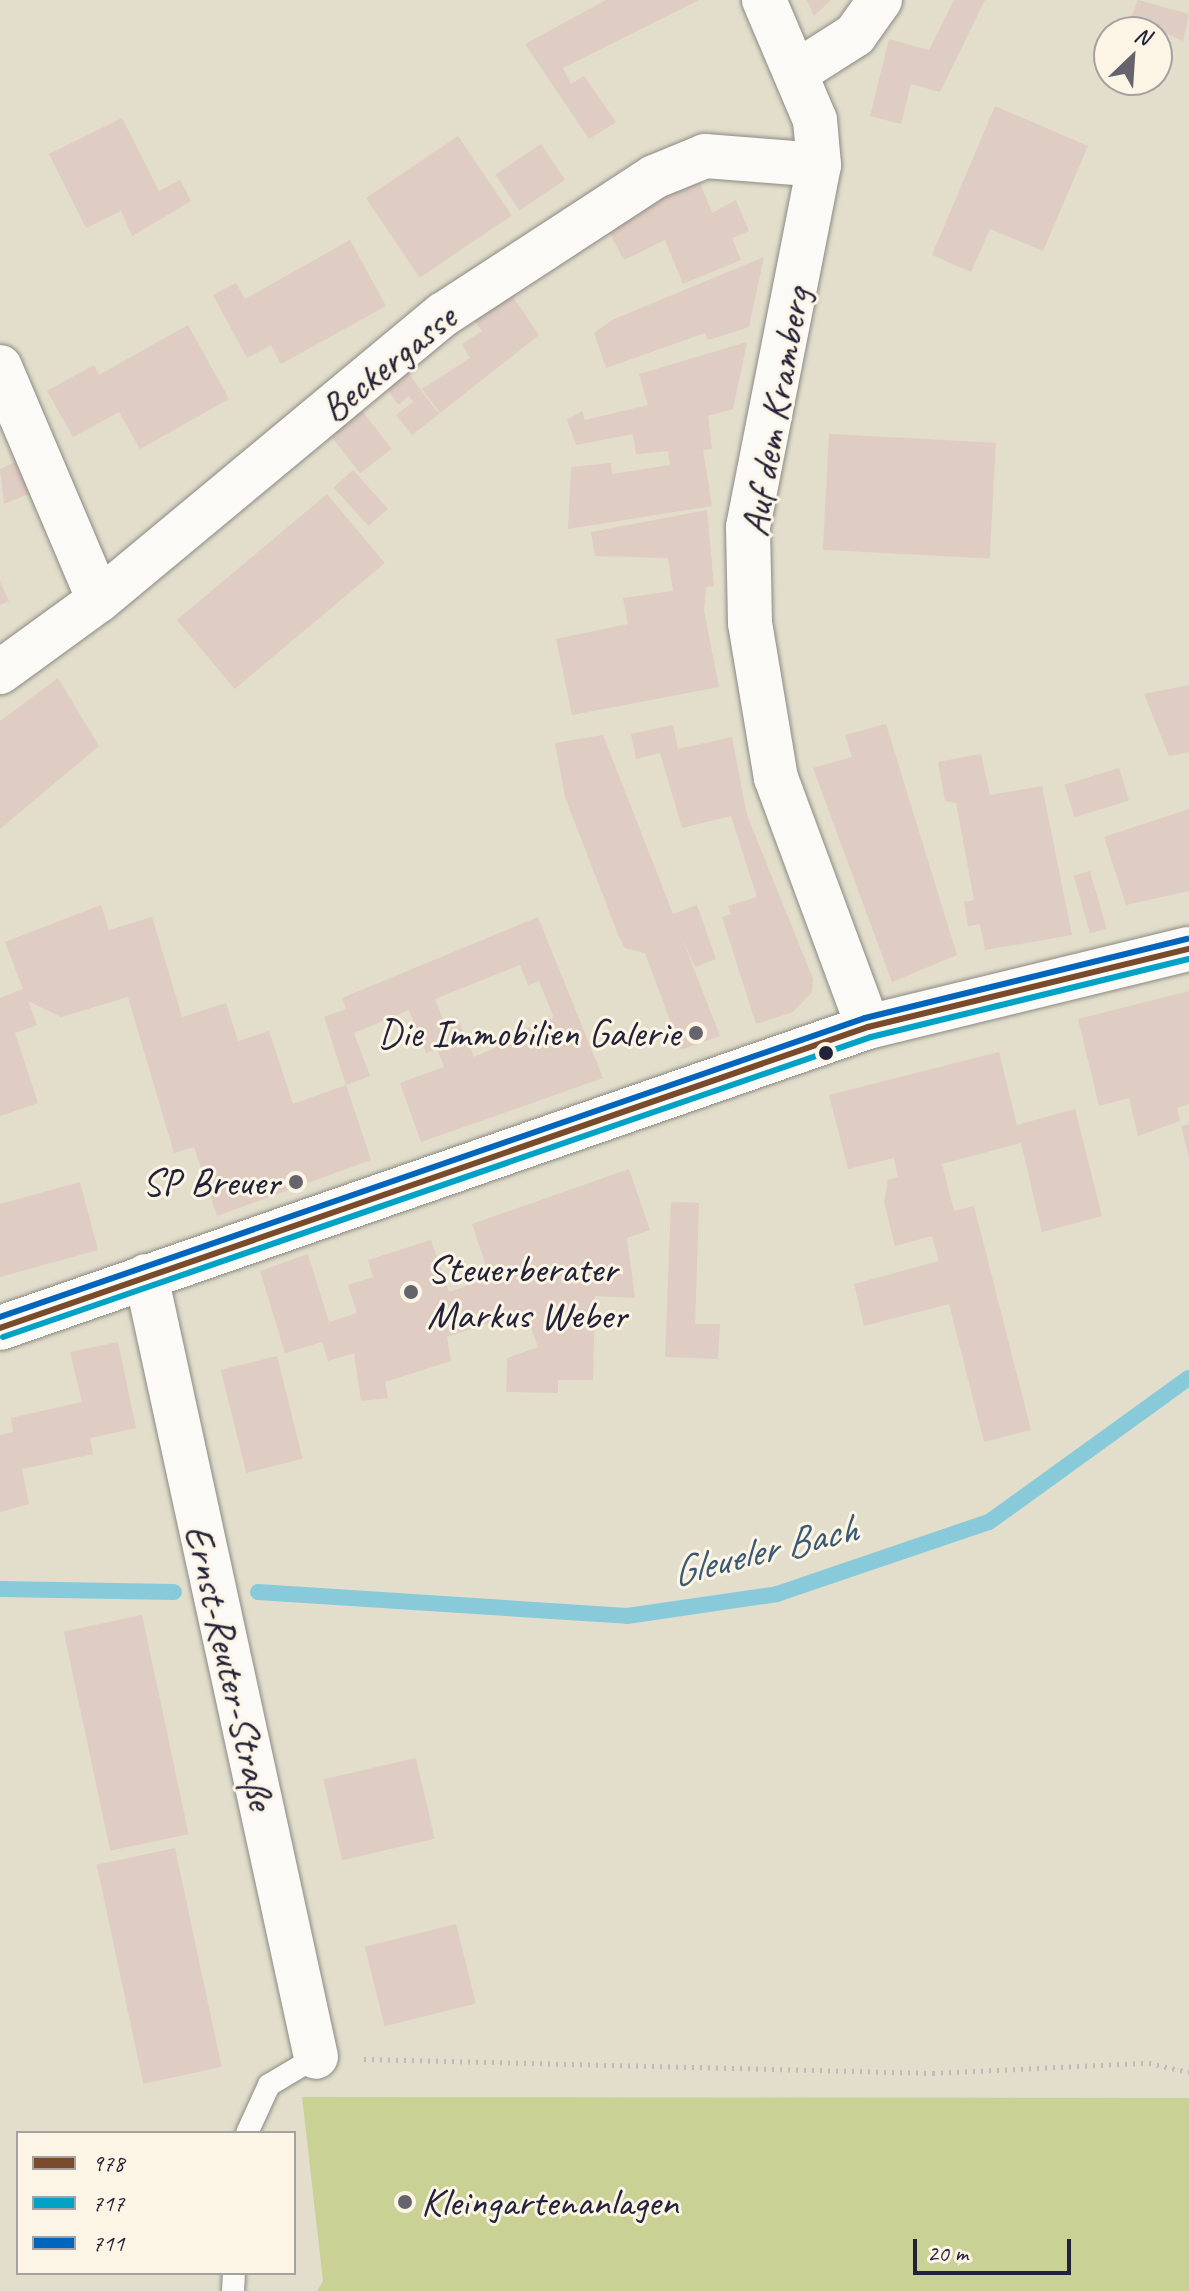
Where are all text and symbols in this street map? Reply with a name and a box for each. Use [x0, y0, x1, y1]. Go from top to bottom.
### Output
north arrow [1093, 16, 1173, 96]
text: N [1130, 20, 1154, 52]
street label: Auf dem Kramberg [729, 283, 821, 541]
street label: Beckergasse [310, 294, 466, 432]
place label: Die Immobilien Galerie [378, 1009, 680, 1057]
marker: Die Immobilien Galerie [687, 1024, 705, 1042]
unlabelled marker [818, 1045, 834, 1061]
place label: SP Breuer [142, 1158, 280, 1206]
marker: SP Breuer [287, 1173, 305, 1191]
place label: Steuerberater Markus Weber [427, 1245, 627, 1339]
marker: Steuerberater Markus Weber [402, 1283, 420, 1301]
water label: Gleueler Bach [665, 1503, 863, 1599]
street label: Ernst-Reuter-Straße [174, 1520, 286, 1814]
legend [16, 2131, 296, 2275]
text: 978 [92, 2148, 124, 2178]
place label: Kleingartenanlagen [421, 2178, 678, 2226]
text: 717 [92, 2188, 124, 2218]
marker: Kleingartenanlagen [396, 2193, 414, 2211]
scale bar [917, 2223, 1075, 2273]
text: 711 [92, 2228, 124, 2258]
text: 20 m [927, 2238, 968, 2268]

